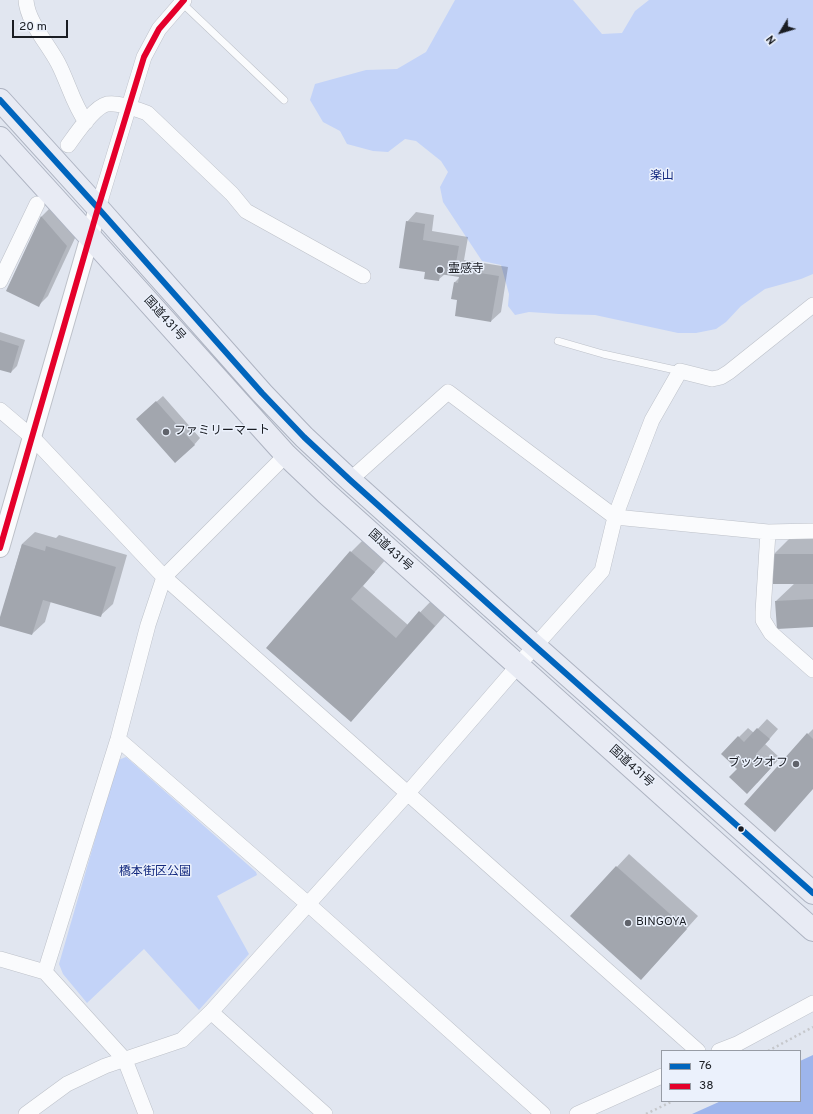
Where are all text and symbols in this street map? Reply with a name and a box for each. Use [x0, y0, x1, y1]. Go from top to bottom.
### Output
scale bar [14, 12, 70, 38]
north arrow [761, 12, 801, 52]
text: 20 m [19, 19, 47, 35]
text: N [764, 32, 779, 47]
park label: 楽山 [650, 170, 674, 184]
place label: 霊感寺 [448, 263, 484, 277]
marker: 霊感寺 [435, 265, 445, 275]
street label: 国道431号 [140, 294, 188, 344]
place label: ファミリーマート [174, 425, 270, 439]
marker: ファミリーマート [161, 427, 171, 437]
street label: 国道431号 [365, 527, 415, 575]
street label: 国道431号 [606, 743, 656, 791]
place label: ブックオフ [728, 757, 788, 771]
marker: ブックオフ [791, 759, 801, 769]
unlabelled marker [736, 824, 746, 834]
park label: 橋本街区公園 [119, 866, 191, 880]
place label: BINGOYA [636, 916, 687, 930]
marker: BINGOYA [623, 918, 633, 928]
legend [661, 1050, 801, 1102]
text: 76 [699, 1058, 712, 1074]
text: 38 [699, 1078, 714, 1094]

